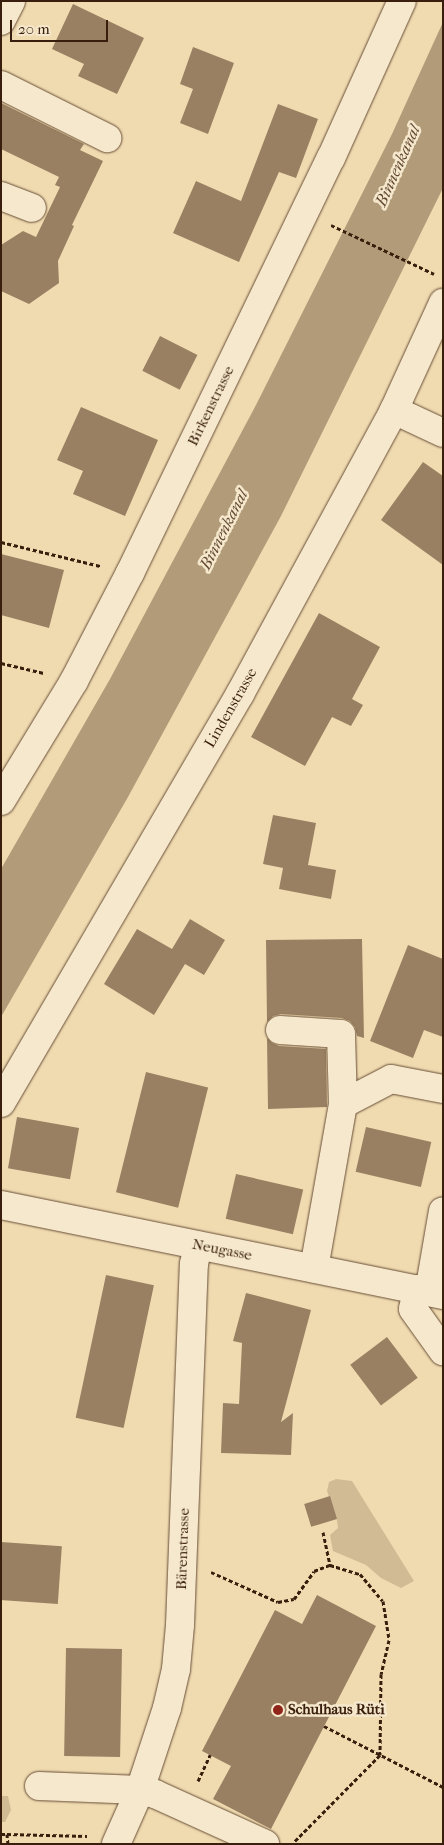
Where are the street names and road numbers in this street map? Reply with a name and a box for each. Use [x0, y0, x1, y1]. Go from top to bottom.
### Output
street label: Birkenstrasse [184, 363, 238, 449]
street label: Lindenstrasse [201, 665, 261, 751]
street label: Neugasse [191, 1235, 253, 1265]
street label: Bärenstrasse [173, 1508, 193, 1590]

